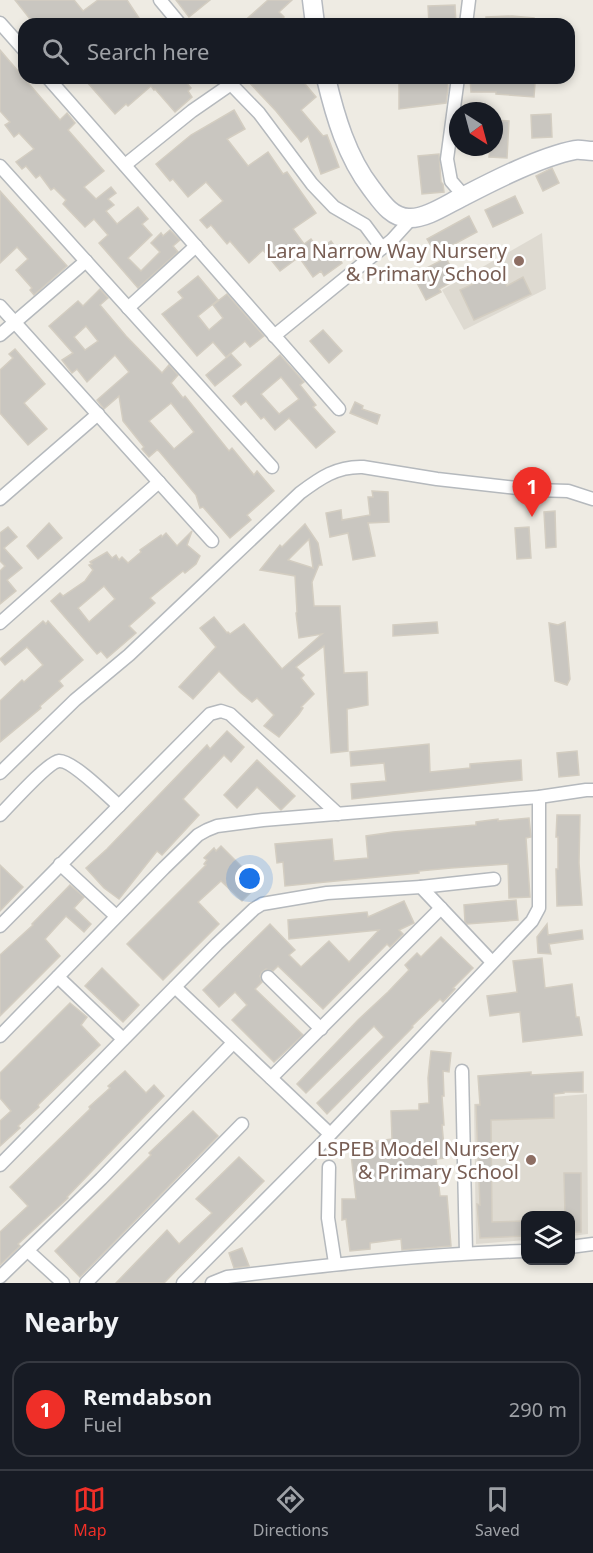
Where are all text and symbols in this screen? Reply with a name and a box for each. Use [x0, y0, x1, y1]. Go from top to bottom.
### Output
search box [18, 18, 575, 84]
icon: search [39, 35, 72, 68]
text: Search here [87, 36, 209, 66]
north arrow [449, 102, 503, 156]
place label: Lara Narrow Way Nursery & Primary School [266, 237, 508, 287]
marker: Lara Narrow Way Nursery & Primary School [512, 254, 526, 268]
pin: 1 [512, 468, 552, 517]
your location [235, 864, 264, 893]
place label: LSPEB Model Nursery & Primary School [317, 1135, 520, 1185]
marker: LSPEB Model Nursery & Primary School [524, 1153, 538, 1167]
map controls [521, 1211, 575, 1265]
button: layers [521, 1211, 575, 1265]
text: Nearby [24, 1304, 119, 1340]
text: Remdabson [83, 1381, 212, 1411]
text: 1 [40, 1396, 51, 1423]
text: 290 m [509, 1396, 567, 1423]
text: Fuel [83, 1411, 122, 1438]
tab: Map [73, 1483, 106, 1541]
tab: Directions [253, 1483, 329, 1541]
tab: Saved [475, 1483, 520, 1541]

